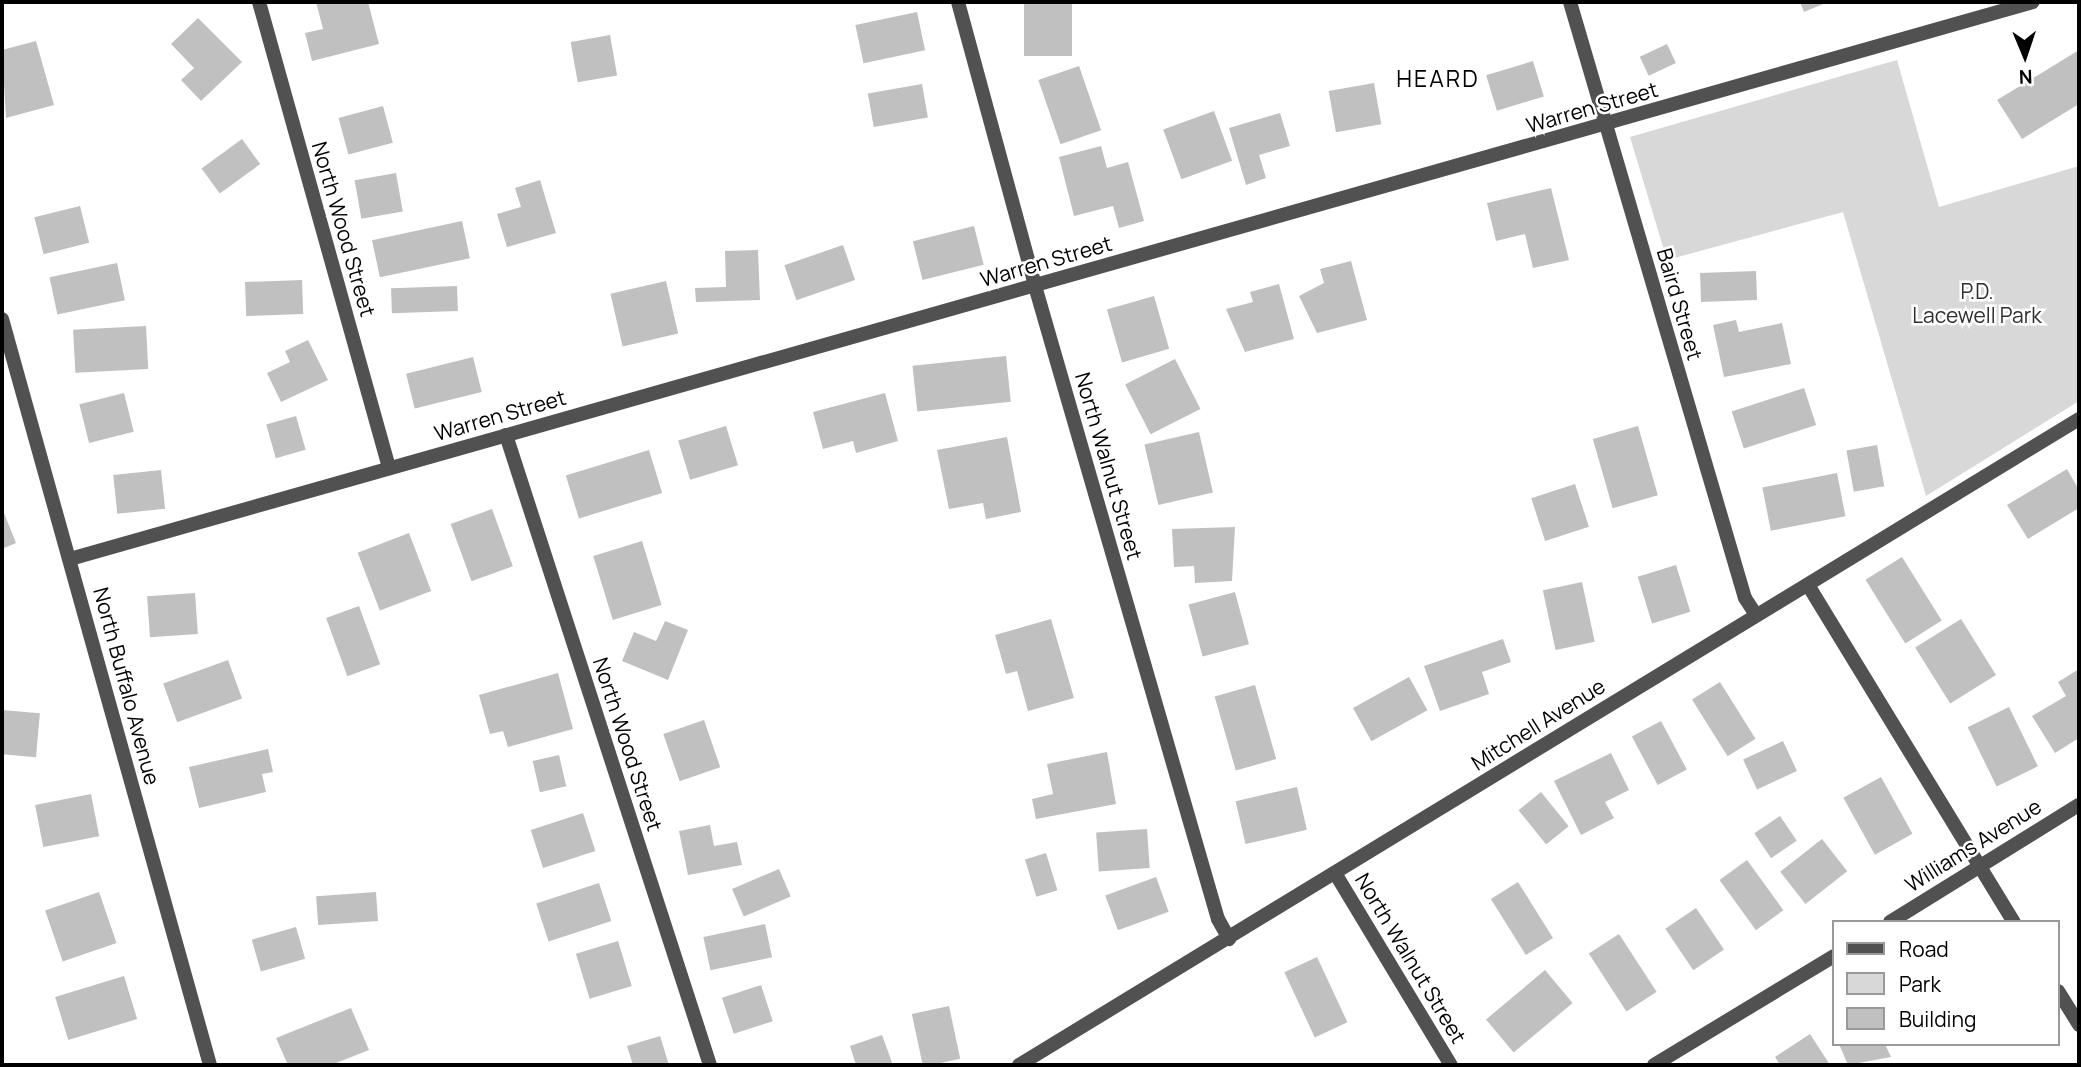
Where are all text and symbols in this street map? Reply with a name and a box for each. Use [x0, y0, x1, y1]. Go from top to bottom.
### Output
north arrow [1990, 21, 2060, 91]
district label: HEARD [1397, 64, 1479, 92]
text: N [2018, 64, 2033, 90]
street label: Warren Street [1523, 76, 1661, 138]
street label: North Wood Street [307, 139, 381, 319]
street label: Warren Street [977, 230, 1115, 292]
street label: Baird Street [1652, 245, 1708, 363]
park label: P.D. Lacewell Park [1912, 278, 2042, 328]
street label: North Walnut Street [1070, 369, 1148, 563]
street label: Warren Street [431, 384, 569, 446]
street label: North Buffalo Avenue [88, 584, 166, 788]
street label: North Wood Street [588, 654, 668, 834]
street label: Mitchell Avenue [1467, 673, 1609, 775]
street label: Williams Avenue [1900, 793, 2046, 897]
street label: North Walnut Street [1350, 868, 1472, 1048]
legend [1832, 920, 2060, 1046]
text: Road [1899, 935, 1949, 963]
text: Park [1899, 970, 1941, 998]
text: Building [1899, 1005, 1976, 1033]

